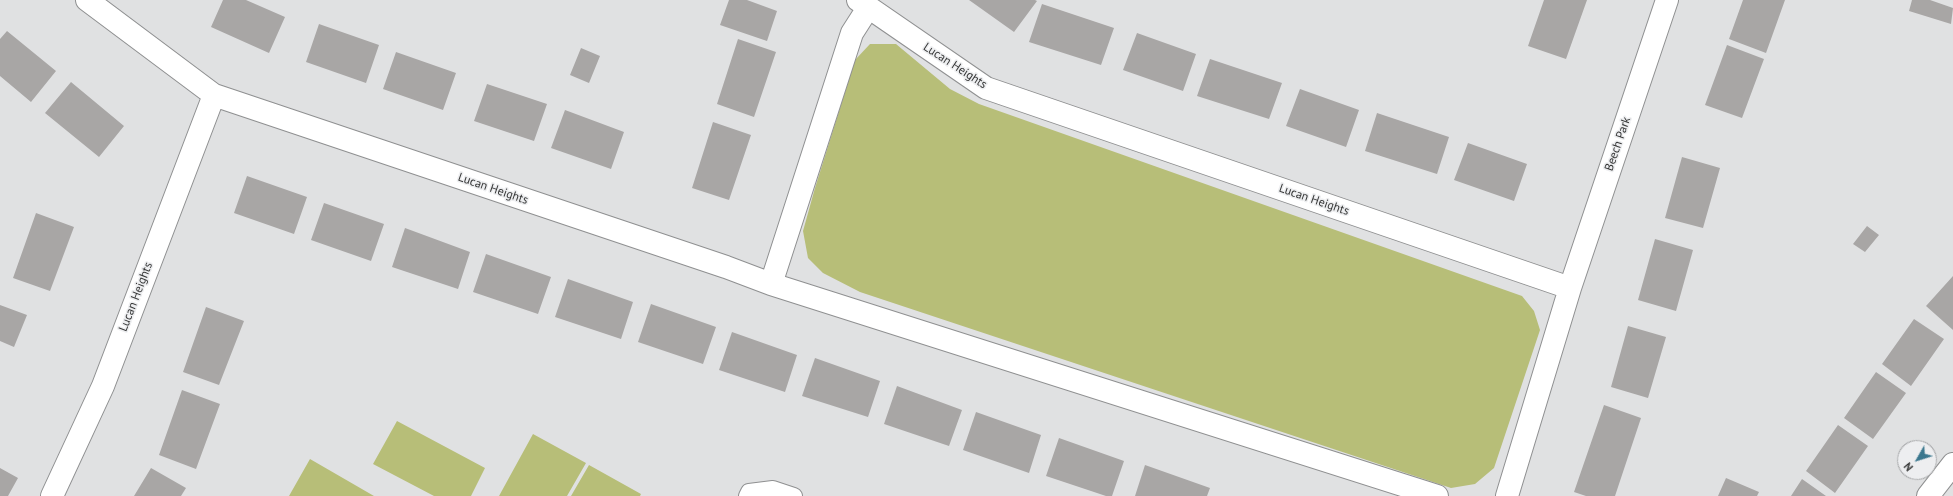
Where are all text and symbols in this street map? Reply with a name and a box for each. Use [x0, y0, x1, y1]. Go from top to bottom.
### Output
street label: Lucan Heights [920, 40, 990, 92]
street label: Beech Park [1602, 115, 1634, 173]
street label: Lucan Heights [456, 170, 530, 208]
street label: Lucan Heights [1277, 181, 1351, 219]
street label: Lucan Heights [116, 260, 156, 334]
north arrow [1897, 440, 1937, 480]
text: N [1901, 460, 1916, 474]

